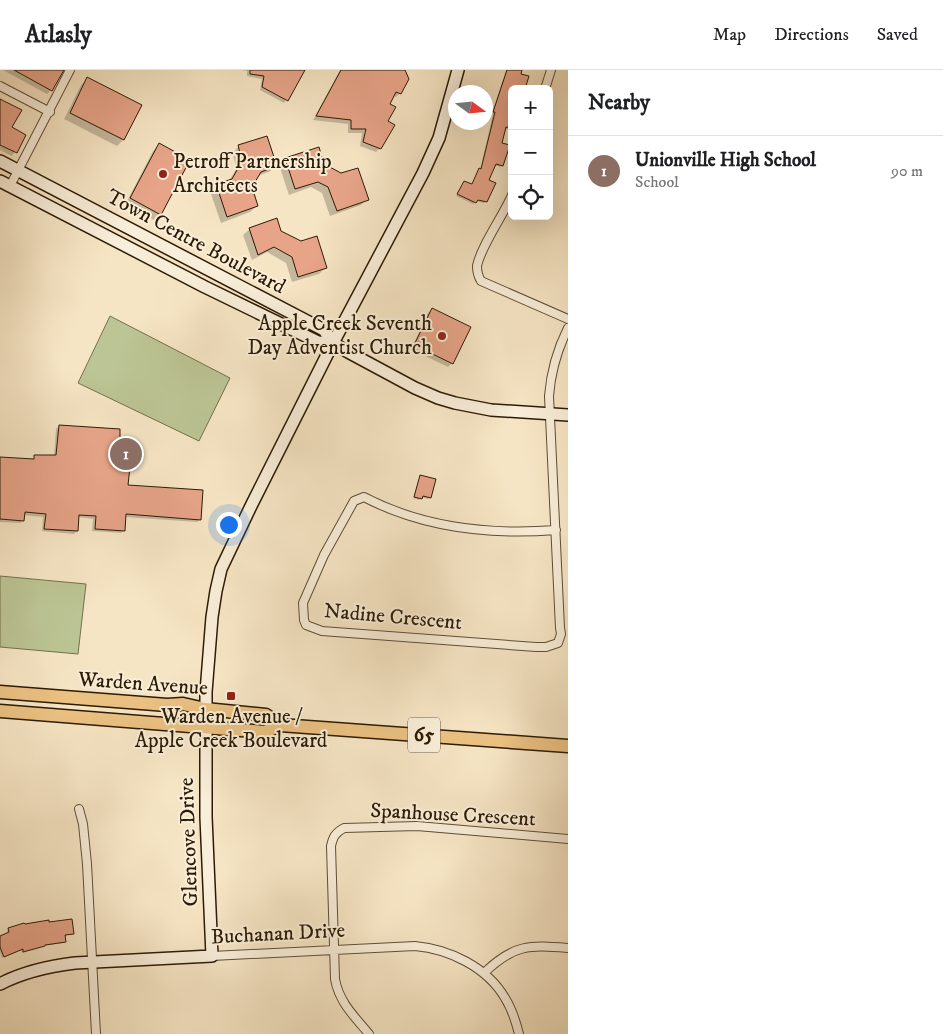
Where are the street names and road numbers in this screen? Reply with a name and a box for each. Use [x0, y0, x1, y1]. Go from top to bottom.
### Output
street label: Town Centre Boulevard [102, 184, 290, 300]
street label: Nadine Crescent [323, 598, 463, 636]
street label: Warden Avenue [76, 666, 209, 702]
road number: 65 [408, 718, 440, 752]
street label: Glencove Drive [174, 777, 204, 907]
street label: Spanhouse Crescent [370, 798, 537, 832]
street label: Buchanan Drive [210, 917, 346, 951]

